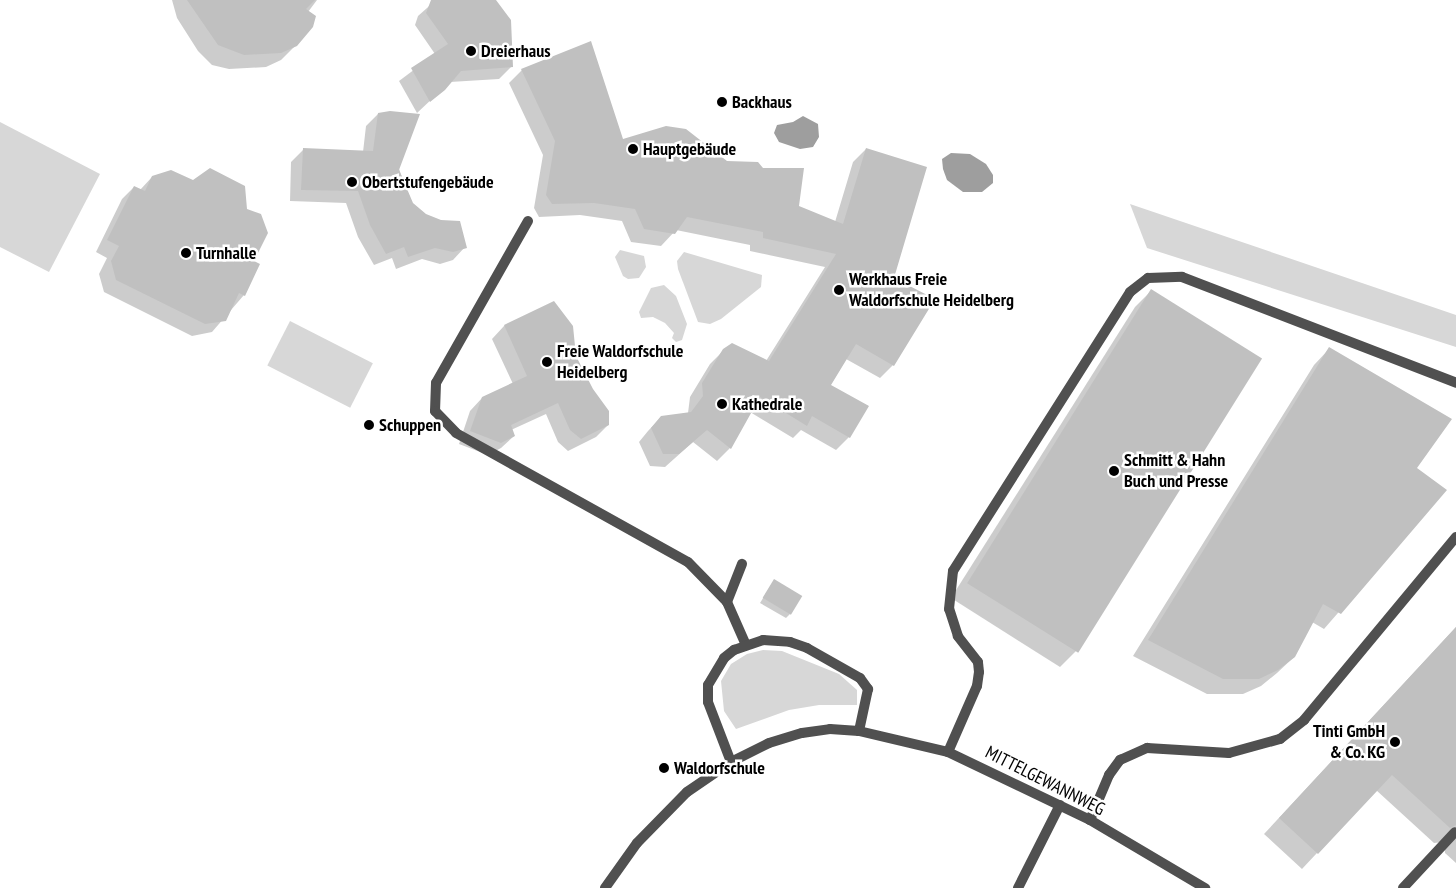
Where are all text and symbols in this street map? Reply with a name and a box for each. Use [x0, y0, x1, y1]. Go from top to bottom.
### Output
place label: Dreierhaus [481, 40, 550, 62]
marker: Dreierhaus [465, 45, 477, 57]
place label: Backhaus [732, 91, 792, 113]
marker: Backhaus [716, 96, 728, 108]
place label: Hauptgebäude [643, 138, 736, 160]
marker: Hauptgebäude [627, 143, 639, 155]
place label: Obertstufengebäude [362, 171, 494, 193]
marker: Obertstufengebäude [346, 176, 358, 188]
place label: Turnhalle [196, 242, 256, 264]
marker: Turnhalle [180, 247, 192, 259]
place label: Werkhaus Freie Waldorfschule Heidelberg [849, 269, 1014, 312]
marker: Werkhaus Freie Waldorfschule Heidelberg [833, 284, 845, 296]
place label: Freie Waldorfschule Heidelberg [557, 341, 684, 384]
marker: Freie Waldorfschule Heidelberg [541, 356, 553, 368]
place label: Kathedrale [732, 393, 802, 415]
marker: Kathedrale [716, 398, 728, 410]
place label: Schuppen [379, 414, 441, 436]
marker: Schuppen [363, 419, 375, 431]
place label: Schmitt & Hahn Buch und Presse [1124, 450, 1228, 492]
marker: Schmitt & Hahn Buch und Presse [1108, 465, 1120, 477]
place label: Tinti GmbH & Co. KG [1313, 721, 1385, 764]
marker: Tinti GmbH & Co. KG [1389, 736, 1401, 748]
street label: MITTELGEWANNWEG [982, 742, 1108, 820]
place label: Waldorfschule [674, 757, 765, 779]
marker: Waldorfschule [658, 762, 670, 774]

